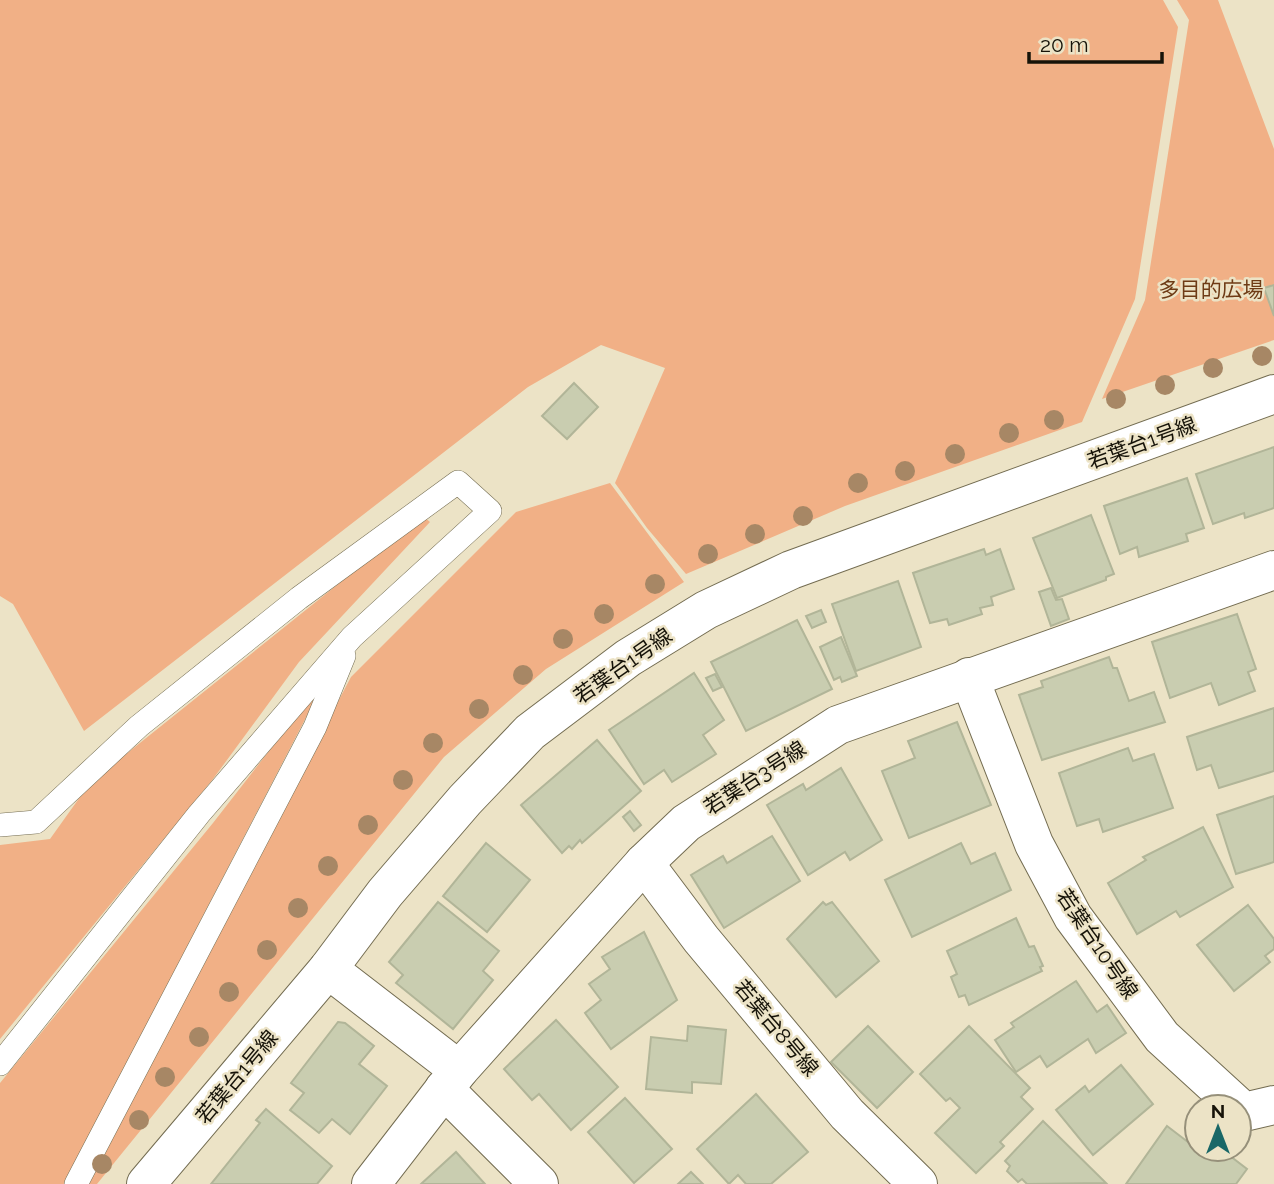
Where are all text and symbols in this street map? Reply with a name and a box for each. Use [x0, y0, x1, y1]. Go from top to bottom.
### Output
scale bar [1029, 21, 1162, 65]
text: 20 m [1040, 32, 1088, 57]
park label: 多目的広場 [1159, 277, 1264, 302]
street label: 若葉台1号線 [1084, 411, 1200, 474]
street label: 若葉台1号線 [569, 623, 677, 709]
street label: 若葉台3号線 [699, 735, 810, 820]
street label: 若葉台10号線 [1052, 884, 1143, 1003]
street label: 若葉台8号線 [729, 975, 824, 1081]
street label: 若葉台1号線 [190, 1025, 283, 1128]
north arrow [1183, 1093, 1253, 1163]
text: N [1211, 1100, 1225, 1122]

